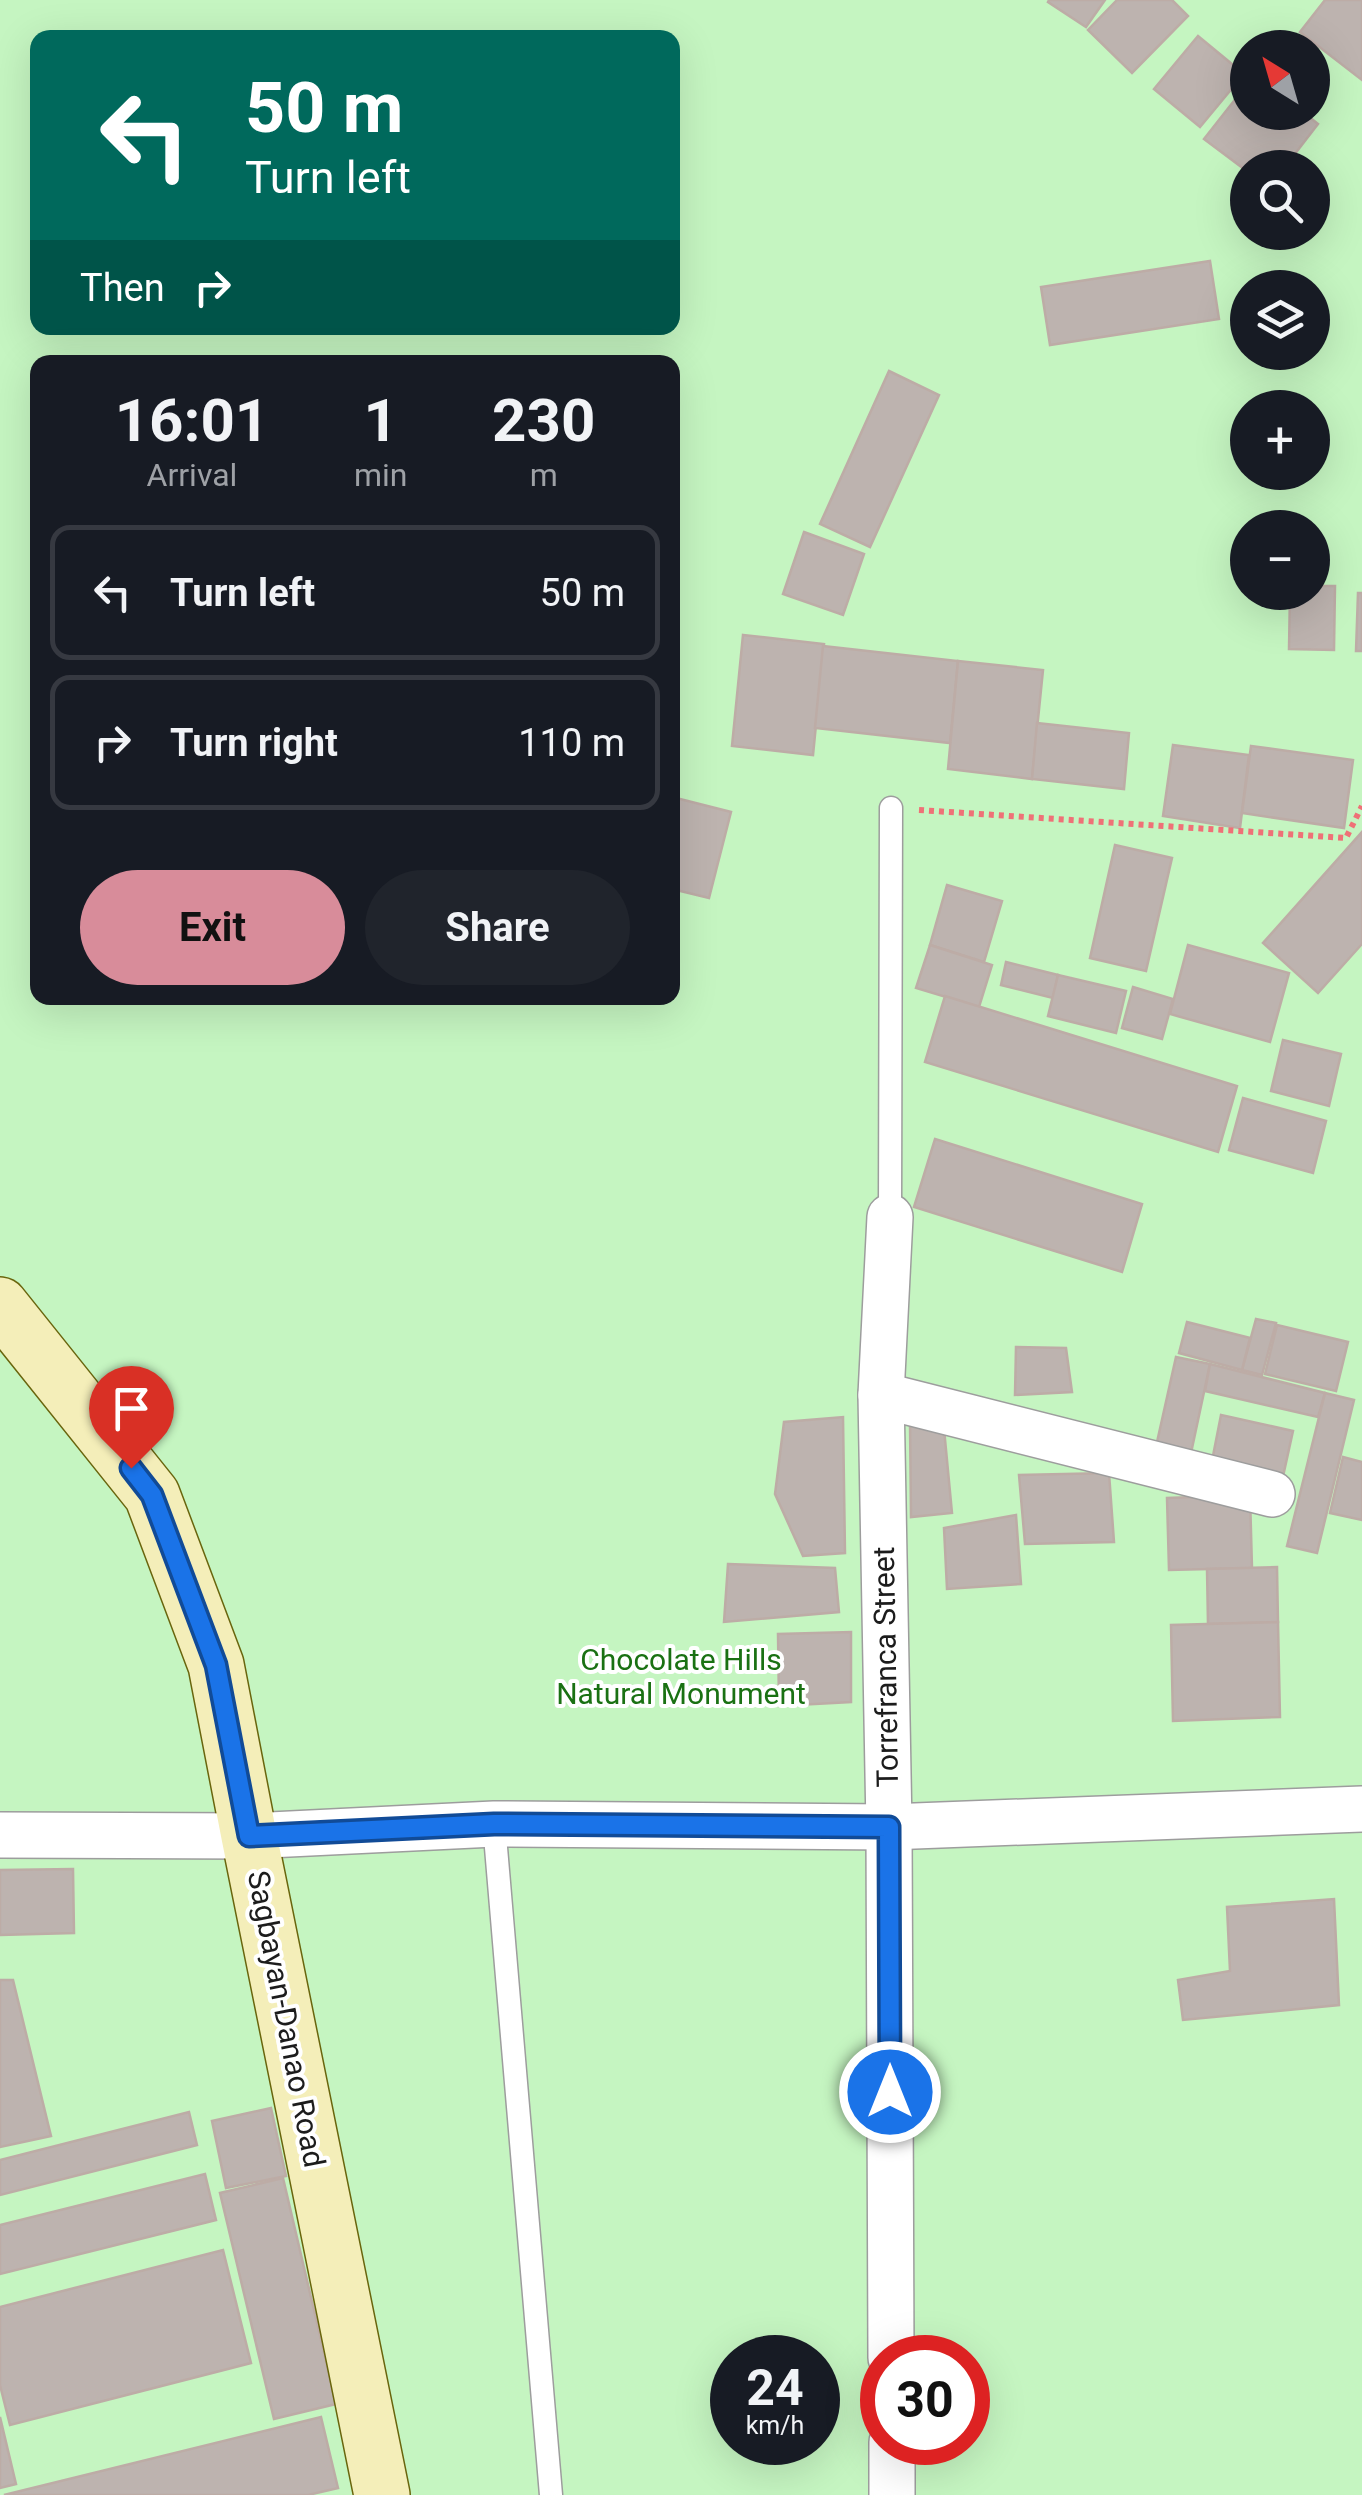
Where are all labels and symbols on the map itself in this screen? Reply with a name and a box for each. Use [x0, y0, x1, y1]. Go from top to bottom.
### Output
north arrow [1230, 30, 1330, 130]
pin [89, 1366, 174, 1469]
street label: Torrefranca Street [866, 1546, 905, 1788]
park label: Chocolate Hills Natural Monument [556, 1642, 806, 1711]
street label: Sagbayan-Danao Road [241, 1868, 332, 2170]
position arrow [838, 2040, 942, 2144]
speed limit sign: 30 [860, 2335, 990, 2465]

